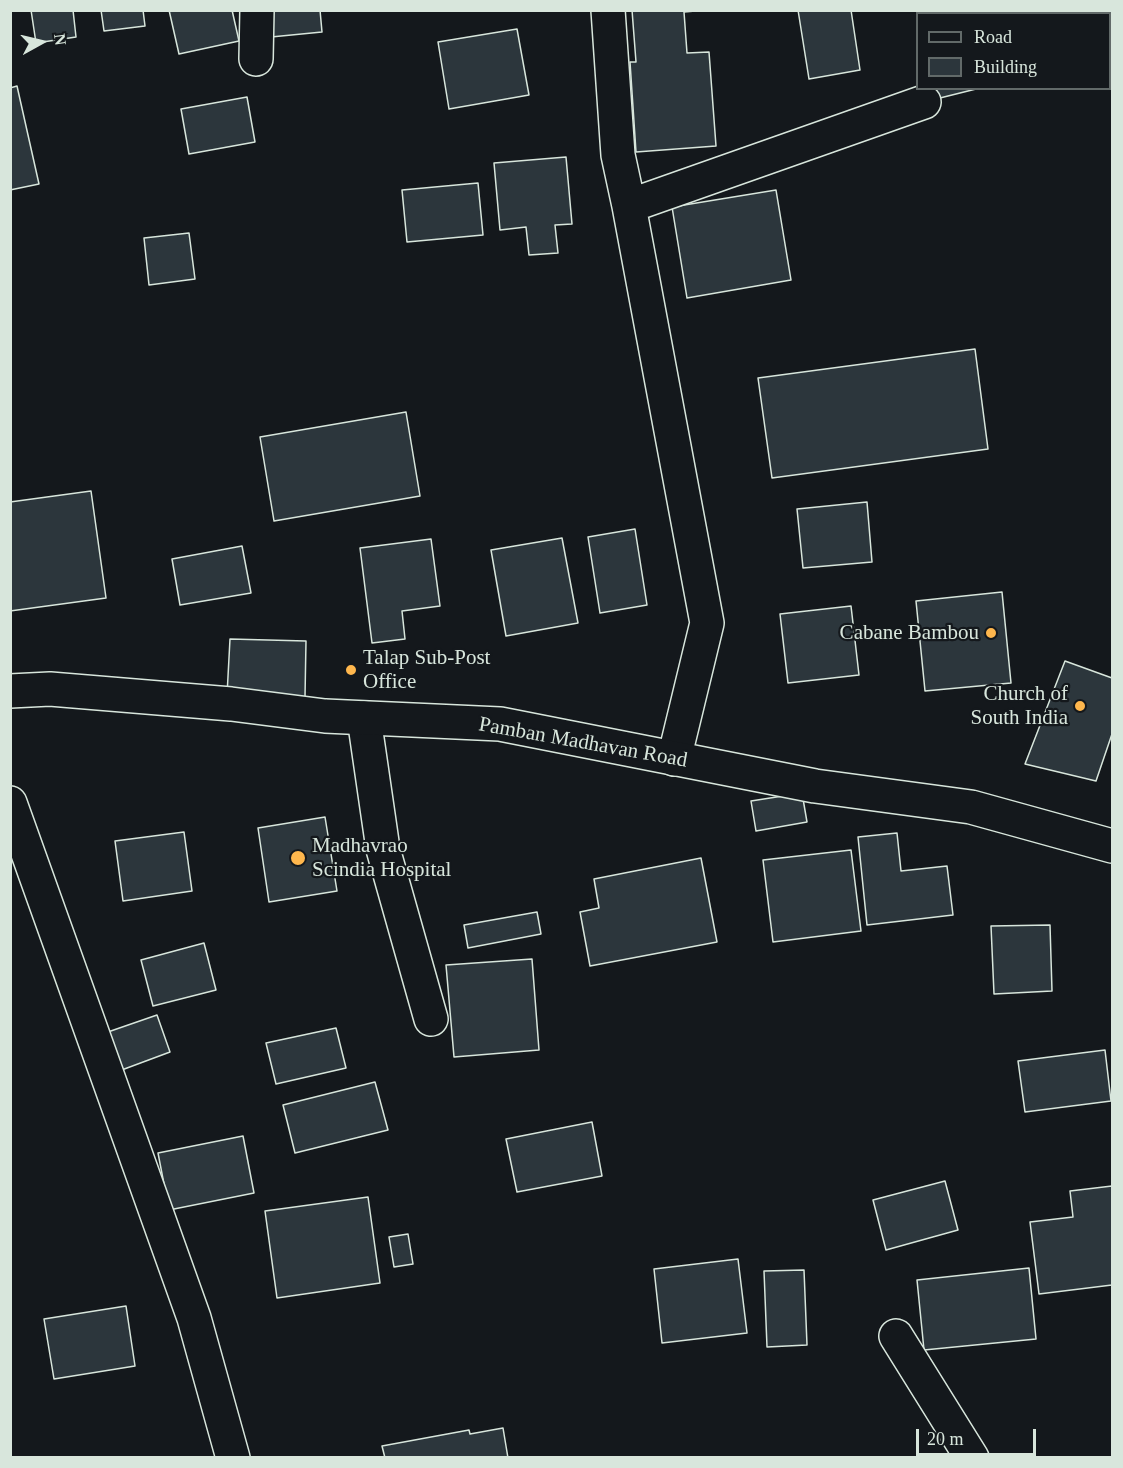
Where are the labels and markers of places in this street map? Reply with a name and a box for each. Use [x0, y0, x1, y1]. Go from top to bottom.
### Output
place label: Cabane Bambou [840, 620, 979, 646]
marker: Cabane Bambou [984, 626, 998, 640]
place label: Talap Sub-Post Office [363, 645, 490, 695]
marker: Talap Sub-Post Office [344, 663, 358, 677]
place label: Church of South India [971, 681, 1068, 731]
marker: Church of South India [1073, 699, 1087, 713]
place label: Madhavrao Scindia Hospital [312, 833, 451, 883]
marker: Madhavrao Scindia Hospital [289, 849, 307, 867]

